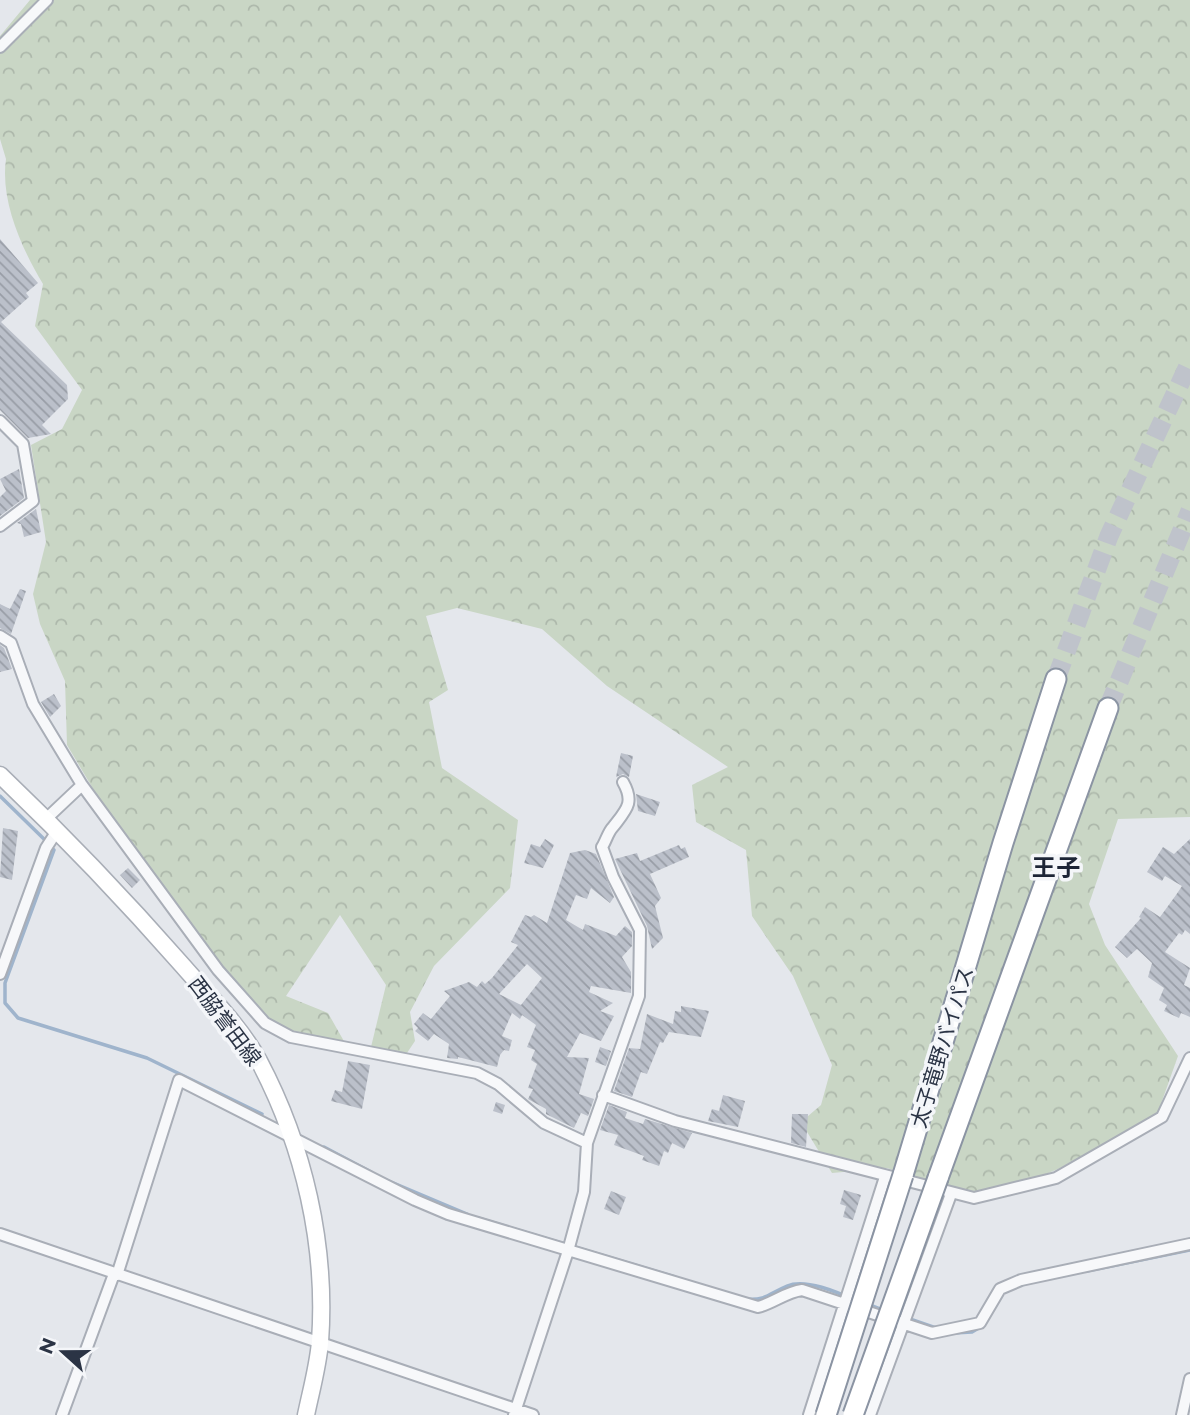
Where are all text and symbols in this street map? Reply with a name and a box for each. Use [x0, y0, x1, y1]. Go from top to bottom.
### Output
district label: 王子 [1032, 853, 1080, 882]
street label: 太子竜野バイパス [906, 963, 978, 1131]
street label: 西脇誉田線 [183, 972, 267, 1070]
north arrow [28, 1317, 98, 1387]
text: N [34, 1335, 61, 1357]

